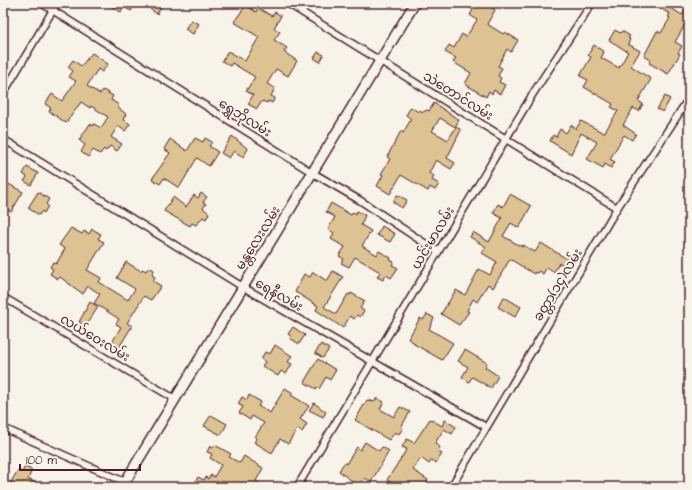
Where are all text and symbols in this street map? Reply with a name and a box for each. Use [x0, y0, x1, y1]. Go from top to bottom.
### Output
street label: သဲတောင်လမ်း [419, 67, 497, 125]
street label: ရွှေဘိုလမ်း [214, 95, 275, 142]
street label: မန္တလေးလမ်း [231, 203, 286, 274]
street label: ယင်းမာလမ်း [407, 203, 459, 273]
street label: ခတ္တာ(၁၄)လမ်း [529, 245, 588, 325]
street label: ရေနီလမ်း [251, 274, 306, 317]
street label: လယ်ဝေးလမ်း [57, 310, 133, 366]
scale bar [20, 446, 140, 472]
text: 100 m [26, 452, 57, 469]

